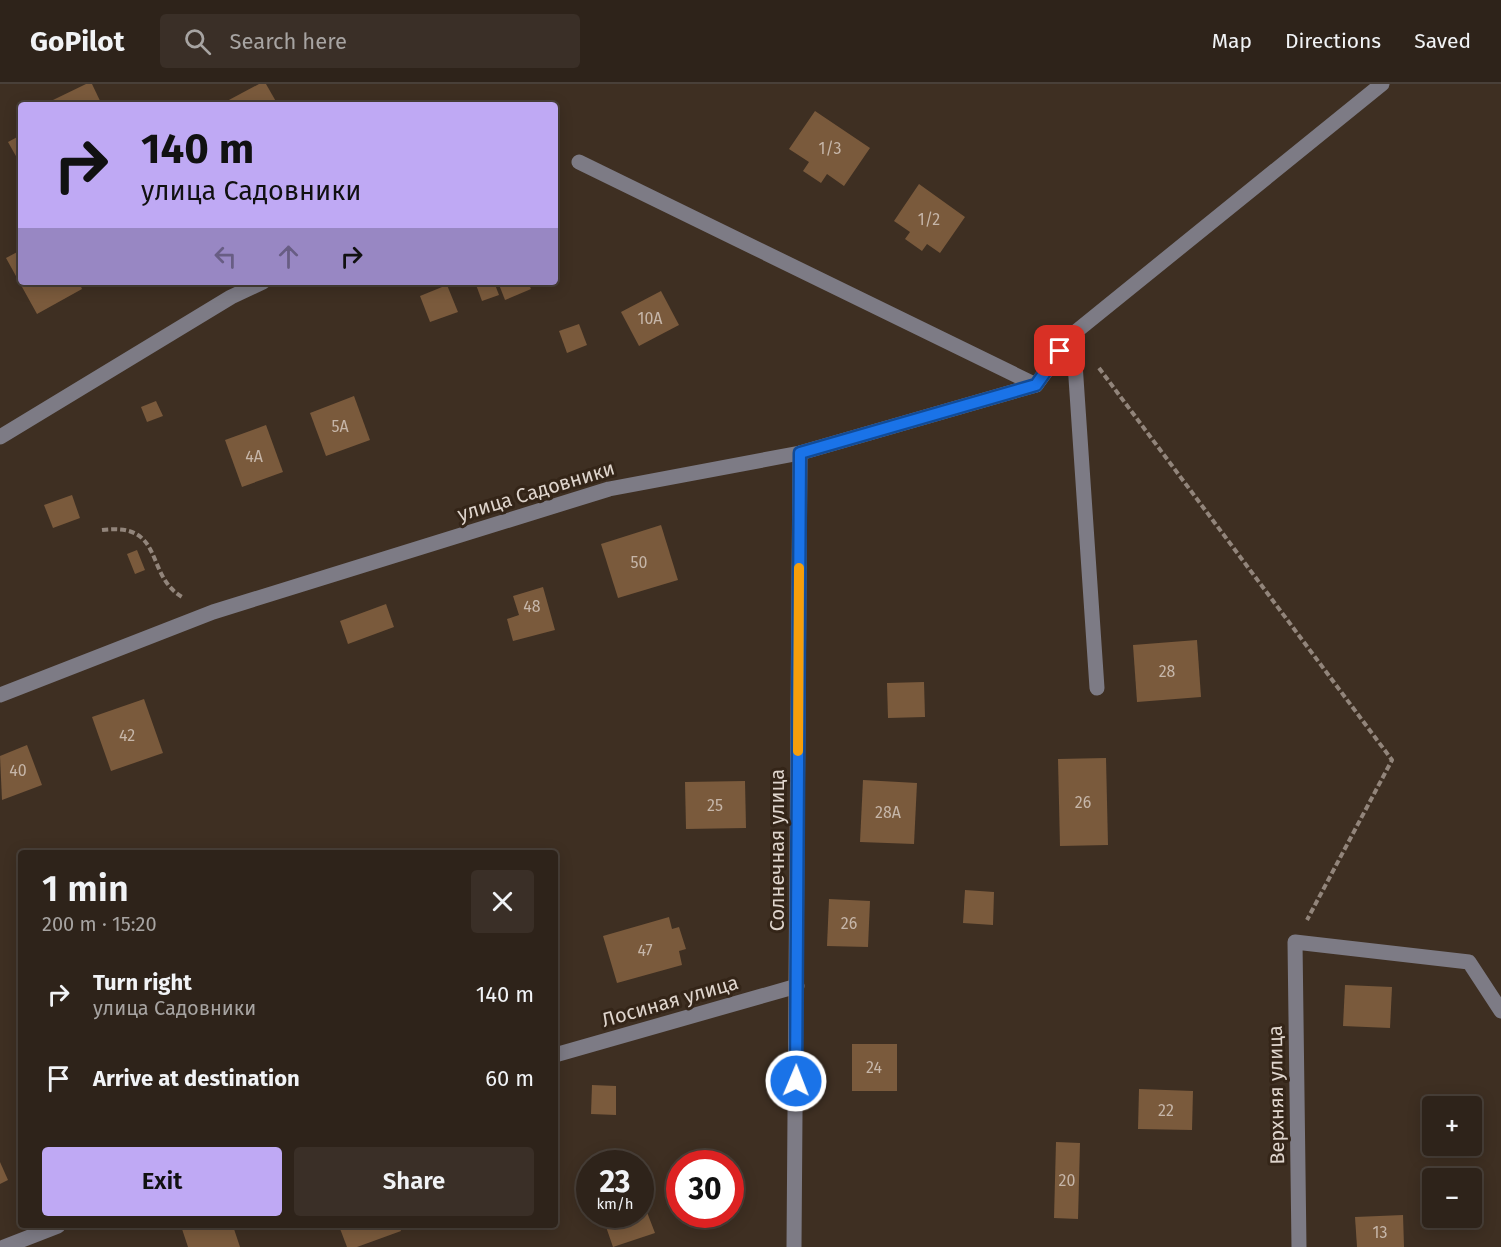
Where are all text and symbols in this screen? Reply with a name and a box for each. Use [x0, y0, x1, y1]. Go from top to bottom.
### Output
search box [160, 14, 580, 68]
text: GoPilot [30, 25, 124, 58]
icon: search [181, 25, 214, 58]
text: Search here [229, 28, 347, 55]
text: Map [1212, 28, 1252, 54]
text: Directions [1285, 28, 1381, 54]
text: Saved [1414, 28, 1471, 54]
text: 140 m [141, 124, 254, 174]
icon: right [42, 126, 120, 204]
house number: 1/3 [819, 139, 841, 158]
text: улица Садовники [141, 175, 361, 207]
house number: 1/2 [918, 210, 940, 229]
icon: left [209, 240, 242, 273]
icon: ahead [272, 240, 305, 273]
icon: right [335, 240, 368, 273]
house number: 10А [637, 309, 663, 328]
pin [1034, 325, 1085, 376]
icon: arrive [1043, 334, 1076, 367]
house number: 5А [331, 417, 349, 436]
house number: 4А [245, 447, 264, 466]
street label: улица Садовники [454, 456, 618, 526]
house number: 50 [631, 553, 648, 572]
house number: 48 [523, 597, 541, 616]
house number: 28 [1159, 662, 1176, 681]
house number: 42 [119, 726, 135, 745]
house number: 40 [9, 761, 27, 780]
street label: Солнечная улица [765, 769, 789, 931]
house number: 26 [1075, 793, 1091, 812]
house number: 25 [707, 796, 723, 815]
house number: 28А [875, 803, 902, 822]
text: 1 min [42, 867, 129, 911]
button: close [471, 870, 534, 933]
text: 200 m · 15:20 [42, 912, 157, 936]
house number: 26 [841, 914, 857, 933]
house number: 47 [637, 941, 653, 960]
text: Turn right [93, 969, 192, 996]
street label: Лосиная улица [599, 970, 741, 1032]
icon: right [42, 978, 75, 1011]
text: 140 m [476, 981, 534, 1008]
text: улица Садовники [93, 996, 256, 1020]
street label: Верхняя улица [1263, 1025, 1289, 1165]
position arrow [764, 1049, 828, 1113]
house number: 24 [866, 1058, 882, 1077]
icon: arrive [42, 1062, 75, 1095]
text: Arrive at destination [93, 1065, 300, 1092]
text: 60 m [485, 1065, 534, 1092]
map controls [1422, 1096, 1482, 1228]
button: + [1422, 1096, 1482, 1156]
house number: 22 [1158, 1101, 1174, 1120]
button: Exit [42, 1147, 282, 1216]
button: Share [294, 1147, 534, 1216]
speed limit sign: 30 [666, 1150, 744, 1228]
text: 23 [600, 1164, 630, 1200]
button: − [1422, 1168, 1482, 1228]
house number: 20 [1059, 1171, 1075, 1190]
text: km/h [596, 1195, 634, 1213]
house number: 13 [1373, 1223, 1387, 1242]

